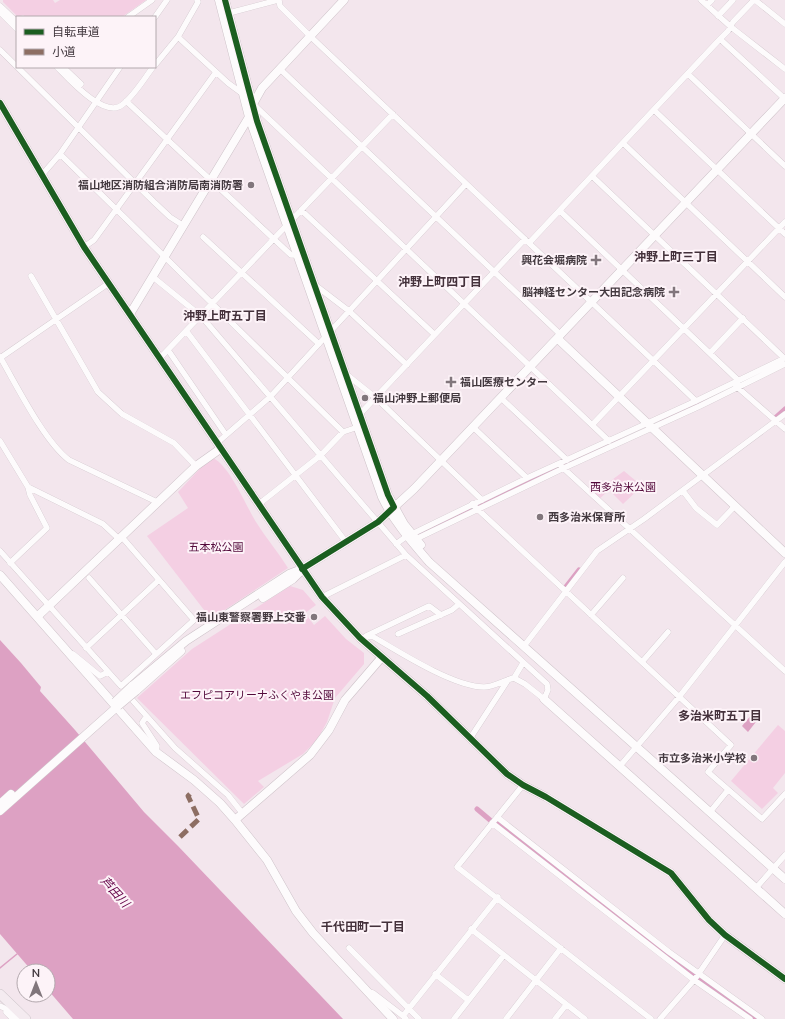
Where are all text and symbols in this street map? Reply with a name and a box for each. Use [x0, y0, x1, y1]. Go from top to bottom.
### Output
legend [16, 16, 156, 68]
text: 自転車道 [52, 24, 100, 39]
text: 小道 [52, 44, 76, 59]
place label: 福山地区消防組合消防局南消防署 [78, 178, 243, 192]
marker: 福山地区消防組合消防局南消防署 [246, 180, 256, 190]
district label: 沖野上町三丁目 [634, 249, 718, 264]
place label: 興花会堀病院 [521, 253, 587, 267]
marker: 興花会堀病院 [590, 254, 602, 266]
district label: 沖野上町四丁目 [398, 274, 482, 289]
place label: 脳神経センター大田記念病院 [522, 285, 665, 299]
marker: 脳神経センター大田記念病院 [668, 286, 680, 298]
district label: 沖野上町五丁目 [183, 308, 267, 323]
place label: 福山医療センター [460, 375, 548, 389]
marker: 福山医療センター [445, 376, 457, 388]
place label: 福山沖野上郵便局 [373, 391, 461, 405]
marker: 福山沖野上郵便局 [360, 393, 370, 403]
park label: 西多治米公園 [590, 480, 656, 494]
place label: 西多治米保育所 [548, 510, 625, 524]
marker: 西多治米保育所 [535, 512, 545, 522]
park label: 五本松公園 [189, 540, 244, 554]
place label: 福山東警察署野上交番 [196, 610, 306, 624]
marker: 福山東警察署野上交番 [309, 612, 319, 622]
park label: エフピコアリーナふくやま公園 [180, 688, 334, 702]
district label: 多治米町五丁目 [678, 708, 762, 723]
place label: 市立多治米小学校 [658, 751, 746, 765]
marker: 市立多治米小学校 [749, 753, 759, 763]
water label: 芦田川 [98, 873, 134, 912]
district label: 千代田町一丁目 [321, 919, 405, 934]
north arrow [16, 963, 56, 1003]
text: N [32, 966, 40, 980]

